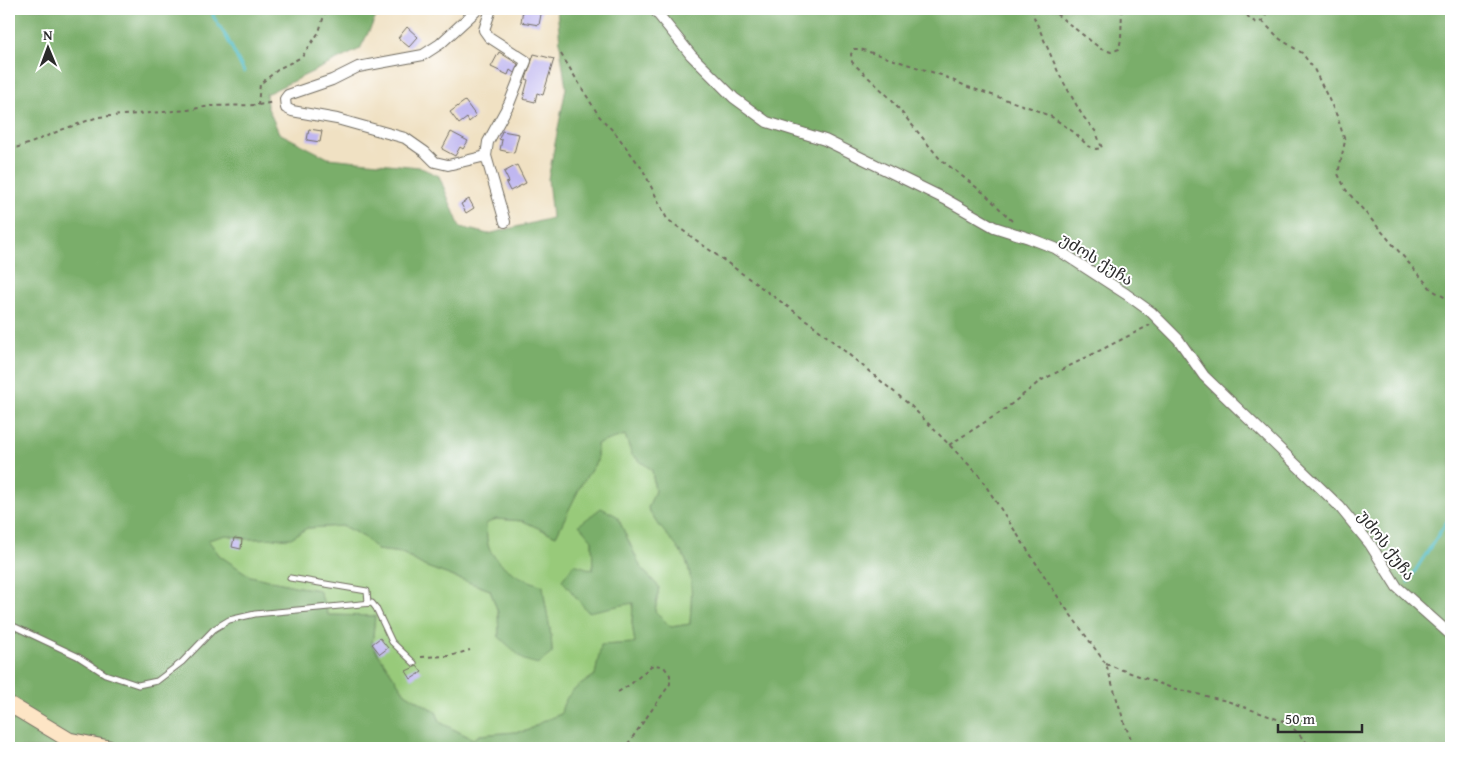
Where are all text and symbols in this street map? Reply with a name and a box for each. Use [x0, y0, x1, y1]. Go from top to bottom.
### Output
north arrow [22, 22, 72, 72]
text: N [43, 25, 53, 45]
street label: უძოს ქუჩა [1056, 227, 1138, 291]
street label: უძოს ქუჩა [1353, 505, 1421, 585]
scale bar [1278, 702, 1361, 734]
text: 50 m [1285, 708, 1316, 729]

